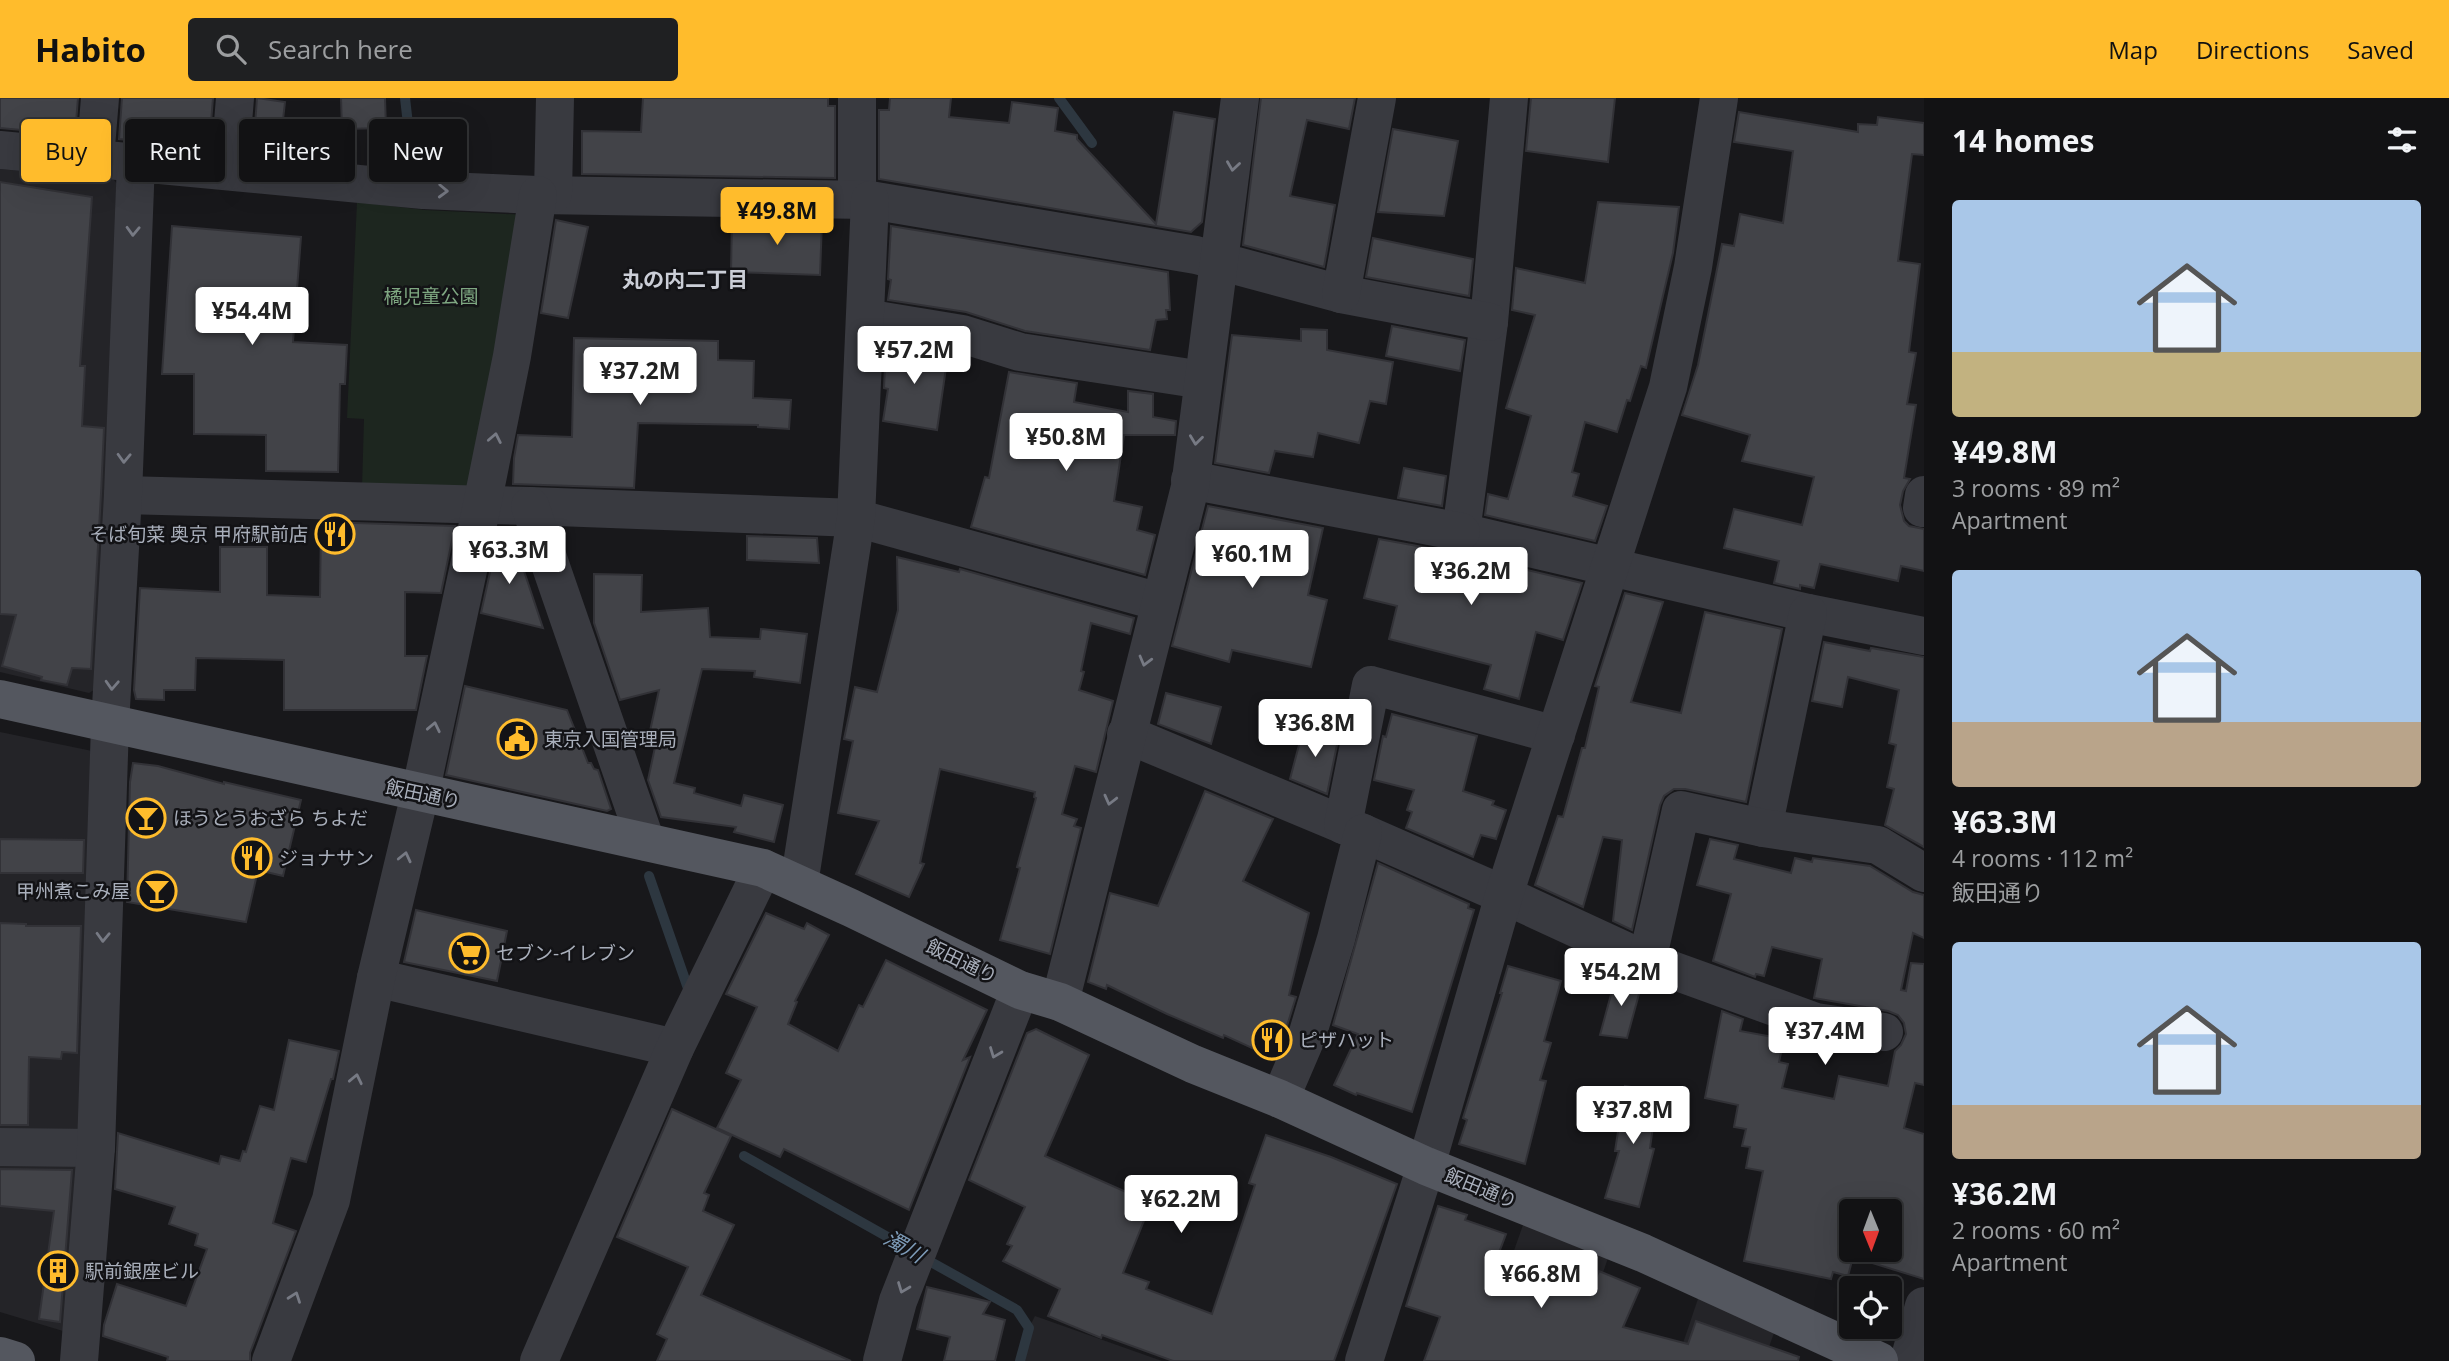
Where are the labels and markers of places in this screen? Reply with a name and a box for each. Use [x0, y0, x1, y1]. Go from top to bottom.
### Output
pin: ¥49.8M [720, 188, 834, 247]
pin: ¥54.4M [195, 288, 309, 347]
pin: ¥57.2M [857, 327, 971, 386]
pin: ¥37.2M [583, 348, 697, 407]
pin: ¥50.8M [1009, 414, 1123, 473]
restaurant icon: そば旬菜 奥京 甲府駅前店 [314, 513, 356, 555]
place label: そば旬菜 奥京 甲府駅前店 [89, 521, 308, 547]
pin: ¥63.3M [452, 526, 566, 586]
pin: ¥60.1M [1195, 531, 1309, 590]
pin: ¥36.2M [1414, 547, 1528, 607]
pin: ¥36.8M [1258, 700, 1372, 759]
public building icon: 東京入国管理局 [496, 718, 538, 760]
place label: 東京入国管理局 [544, 726, 677, 752]
bar icon: ほうとうおざら ちよだ [125, 797, 167, 839]
place label: ほうとうおざら ちよだ [173, 805, 368, 831]
restaurant icon: ジョナサン [231, 837, 273, 879]
place label: ジョナサン [279, 845, 374, 871]
bar icon: 甲州煮こみ屋 [136, 870, 178, 912]
place label: 甲州煮こみ屋 [16, 878, 130, 904]
supermarket icon: セブン-イレブン [448, 932, 490, 974]
place label: セブン-イレブン [496, 940, 635, 966]
pin: ¥54.2M [1564, 948, 1678, 1008]
pin: ¥37.4M [1768, 1007, 1882, 1067]
restaurant icon: ピザハット [1251, 1019, 1293, 1061]
place label: ピザハット [1299, 1027, 1394, 1053]
pin: ¥37.8M [1576, 1086, 1690, 1146]
pin: ¥62.2M [1124, 1176, 1238, 1235]
building icon: 駅前銀座ビル [37, 1250, 79, 1292]
pin: ¥66.8M [1484, 1250, 1598, 1310]
place label: 駅前銀座ビル [85, 1258, 199, 1284]

